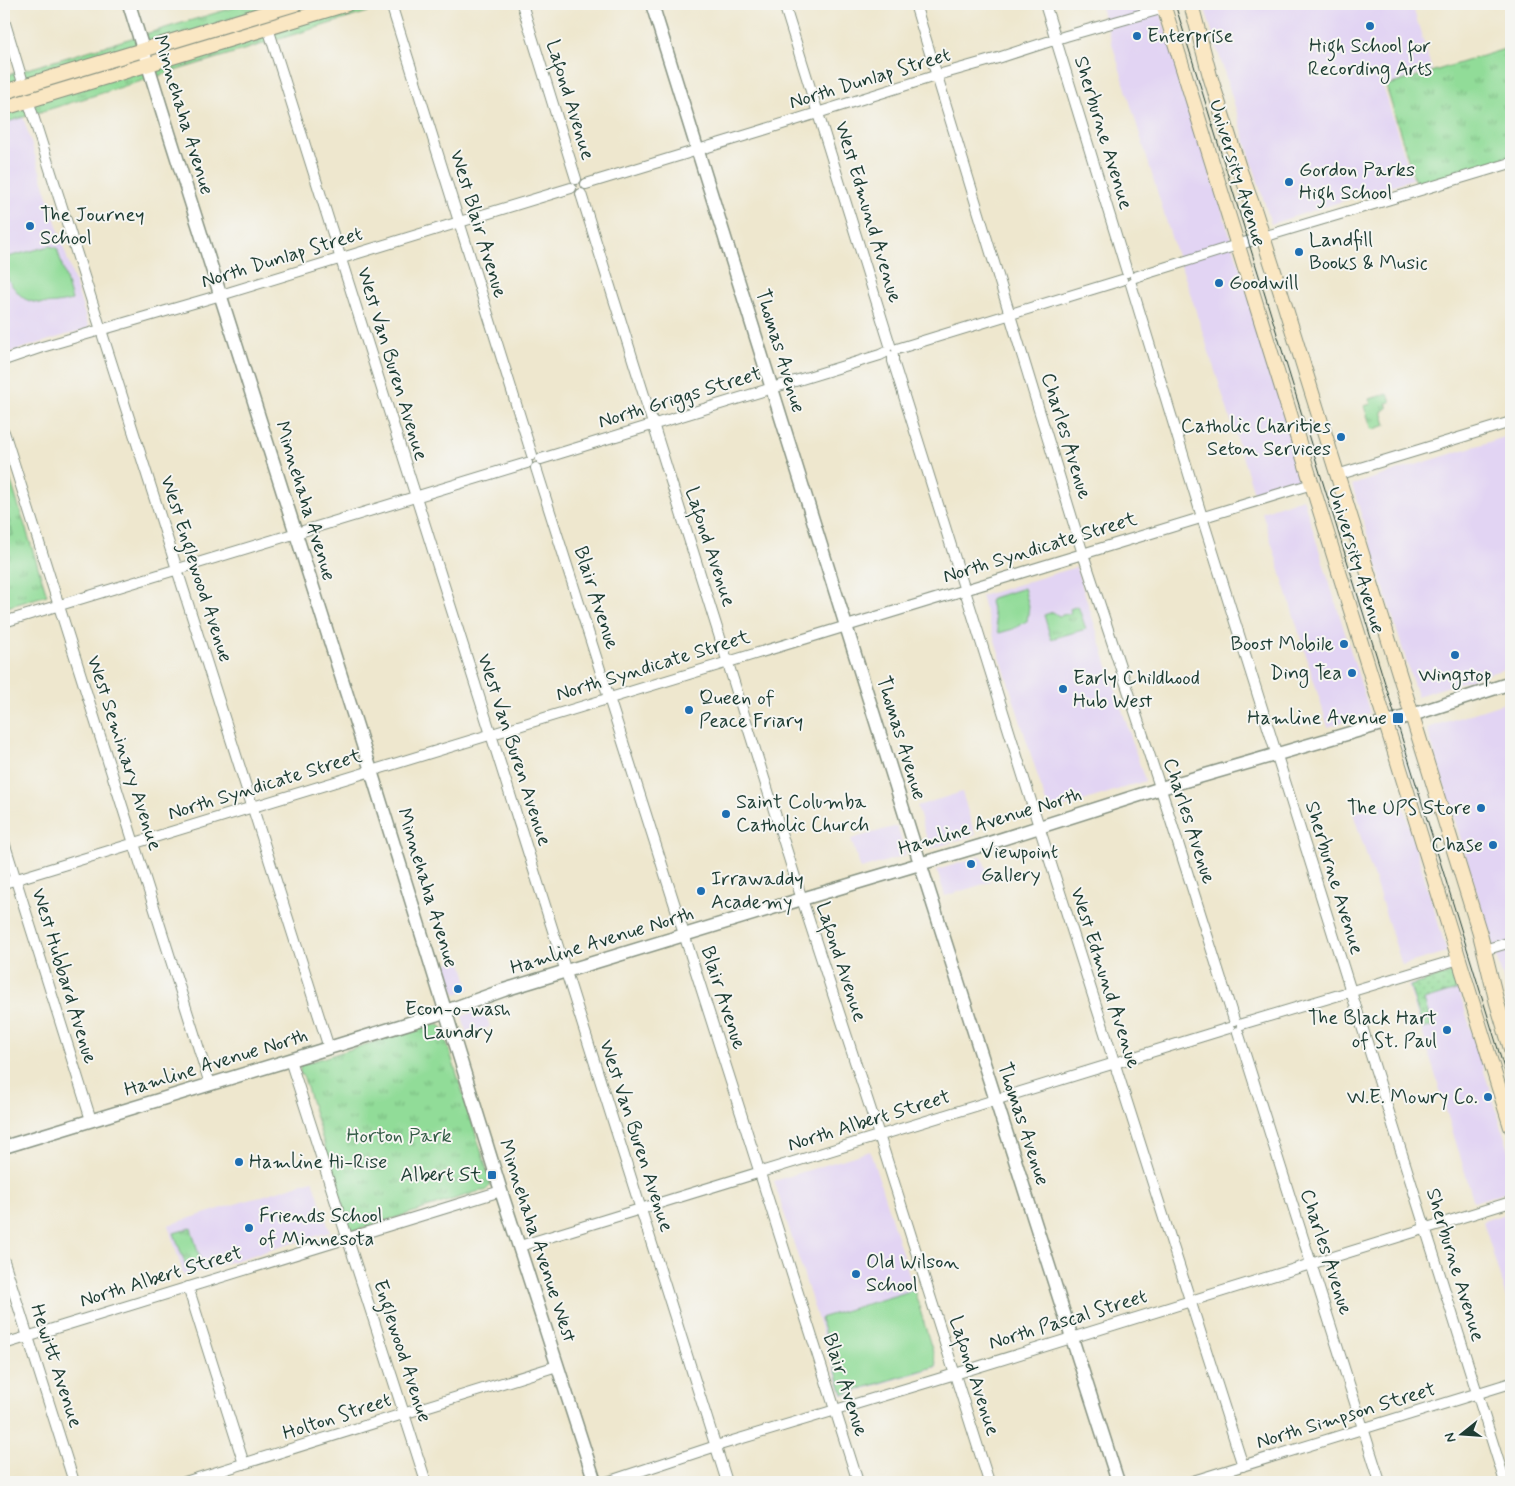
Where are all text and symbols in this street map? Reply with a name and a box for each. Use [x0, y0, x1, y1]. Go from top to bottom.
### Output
marker: High School for Recording Arts [1364, 20, 1376, 32]
place label: Enterprise [1147, 23, 1233, 50]
marker: Enterprise [1131, 30, 1143, 42]
street label: Minnehaha Avenue [146, 32, 220, 198]
place label: High School for Recording Arts [1308, 33, 1432, 84]
street label: Lafond Avenue [537, 37, 601, 164]
street label: North Dunlap Street [786, 42, 954, 116]
street label: Sherburne Avenue [1067, 53, 1139, 213]
street label: University Avenue [1202, 96, 1272, 250]
street label: West Edmund Avenue [828, 118, 908, 306]
street label: West Blair Avenue [443, 147, 513, 301]
place label: Gordon Parks High School [1299, 157, 1415, 209]
marker: Gordon Parks High School [1283, 176, 1295, 188]
place label: The Journey School [40, 202, 145, 252]
marker: The Journey School [24, 220, 36, 232]
street label: North Dunlap Street [198, 221, 366, 295]
place label: Landfill Books & Music [1309, 227, 1428, 277]
marker: Landfill Books & Music [1293, 246, 1305, 258]
street label: West Van Buren Avenue [350, 264, 434, 464]
place label: Goodwill [1229, 270, 1299, 297]
marker: Goodwill [1213, 277, 1225, 289]
street label: Thomas Avenue [748, 286, 812, 416]
street label: North Griggs Street [595, 360, 765, 437]
street label: Charles Avenue [1034, 369, 1098, 503]
place label: Catholic Charities Seton Services [1181, 413, 1331, 463]
street label: Minnehaha Avenue [268, 418, 342, 584]
marker: Catholic Charities Seton Services [1335, 431, 1347, 443]
street label: West Englewood Avenue [151, 472, 239, 666]
street label: University Avenue [1321, 483, 1391, 637]
street label: Lafond Avenue [676, 484, 742, 611]
street label: North Syndicate Street [940, 506, 1141, 590]
street label: Blair Avenue [567, 543, 625, 653]
street label: North Syndicate Street [553, 624, 754, 708]
place label: Boost Mobile [1230, 631, 1334, 658]
marker: Boost Mobile [1338, 638, 1350, 650]
marker: Wingstop [1449, 649, 1461, 661]
street label: West Van Buren Avenue [470, 650, 558, 850]
street label: West Seminary Avenue [80, 652, 168, 854]
place label: Ding Tea [1270, 660, 1342, 688]
place label: Wingstop [1418, 662, 1492, 690]
place label: Early Childhood Hub West [1073, 665, 1200, 715]
marker: Ding Tea [1346, 667, 1358, 679]
street label: Thomas Avenue [869, 673, 933, 803]
marker: Early Childhood Hub West [1057, 683, 1069, 695]
place label: Queen of Peace Friary [699, 685, 803, 735]
marker: Queen of Peace Friary [683, 704, 695, 716]
place label: Hamline Avenue [1247, 705, 1387, 732]
marker: Hamline Avenue [1391, 711, 1405, 725]
street label: North Syndicate Street [165, 743, 366, 827]
street label: Charles Avenue [1156, 755, 1222, 887]
street label: Hamline Avenue North [895, 781, 1085, 863]
place label: Saint Columba Catholic Church [736, 789, 869, 839]
place label: The UPS Store [1347, 795, 1471, 822]
street label: Sherburne Avenue [1298, 798, 1370, 958]
marker: The UPS Store [1475, 802, 1487, 814]
street label: Minnehaha Avenue [390, 805, 464, 971]
marker: Saint Columba Catholic Church [720, 808, 732, 820]
place label: Chase [1431, 832, 1483, 859]
place label: Viewpoint Gallery [981, 839, 1058, 889]
marker: Chase [1487, 839, 1499, 851]
marker: Viewpoint Gallery [965, 858, 977, 870]
place label: Irrawaddy Academy [711, 866, 804, 916]
street label: West Edmund Avenue [1063, 884, 1147, 1072]
street label: West Hubbard Avenue [24, 885, 104, 1067]
marker: Irrawaddy Academy [695, 885, 707, 897]
street label: Lafond Avenue [807, 899, 873, 1026]
street label: Hamline Avenue North [507, 900, 697, 982]
street label: Blair Avenue [694, 943, 752, 1053]
marker: Econ-o-wash Laundry [452, 983, 464, 995]
place label: Econ-o-wash Laundry [405, 996, 511, 1046]
place label: The Black Hart of St. Paul [1308, 1005, 1437, 1055]
street label: Hamline Avenue North [121, 1022, 311, 1104]
marker: The Black Hart of St. Paul [1441, 1024, 1453, 1036]
street label: West Van Buren Avenue [592, 1036, 680, 1236]
street label: Thomas Avenue [990, 1059, 1056, 1189]
street label: North Albert Street [784, 1083, 954, 1159]
place label: W.E. Mowry Co. [1347, 1084, 1478, 1111]
marker: W.E. Mowry Co. [1482, 1091, 1494, 1103]
park label: Horton Park [346, 1123, 452, 1150]
street label: Minnehaha Avenue West [491, 1136, 583, 1346]
place label: Hamline Hi-Rise [249, 1149, 387, 1176]
marker: Hamline Hi-Rise [233, 1156, 245, 1168]
place label: Albert St [400, 1162, 482, 1189]
marker: Albert St [486, 1169, 498, 1181]
street label: Sherburne Avenue [1419, 1185, 1491, 1345]
street label: Charles Avenue [1293, 1186, 1359, 1318]
place label: Friends School of Minnesota [259, 1203, 383, 1253]
marker: Friends School of Minnesota [243, 1222, 255, 1234]
street label: North Albert Street [76, 1239, 246, 1315]
place label: Old Wilson School [866, 1249, 959, 1299]
marker: Old Wilson School [850, 1268, 862, 1280]
street label: Englewood Avenue [364, 1276, 438, 1426]
street label: North Pascal Street [986, 1283, 1150, 1357]
street label: Hewitt Avenue [23, 1301, 89, 1432]
street label: Lafond Avenue [940, 1313, 1006, 1440]
street label: Blair Avenue [816, 1330, 874, 1440]
street label: North Simpson Street [1253, 1376, 1439, 1456]
street label: Holton Street [279, 1387, 395, 1447]
north arrow [1438, 1408, 1488, 1458]
text: N [1441, 1430, 1460, 1445]

